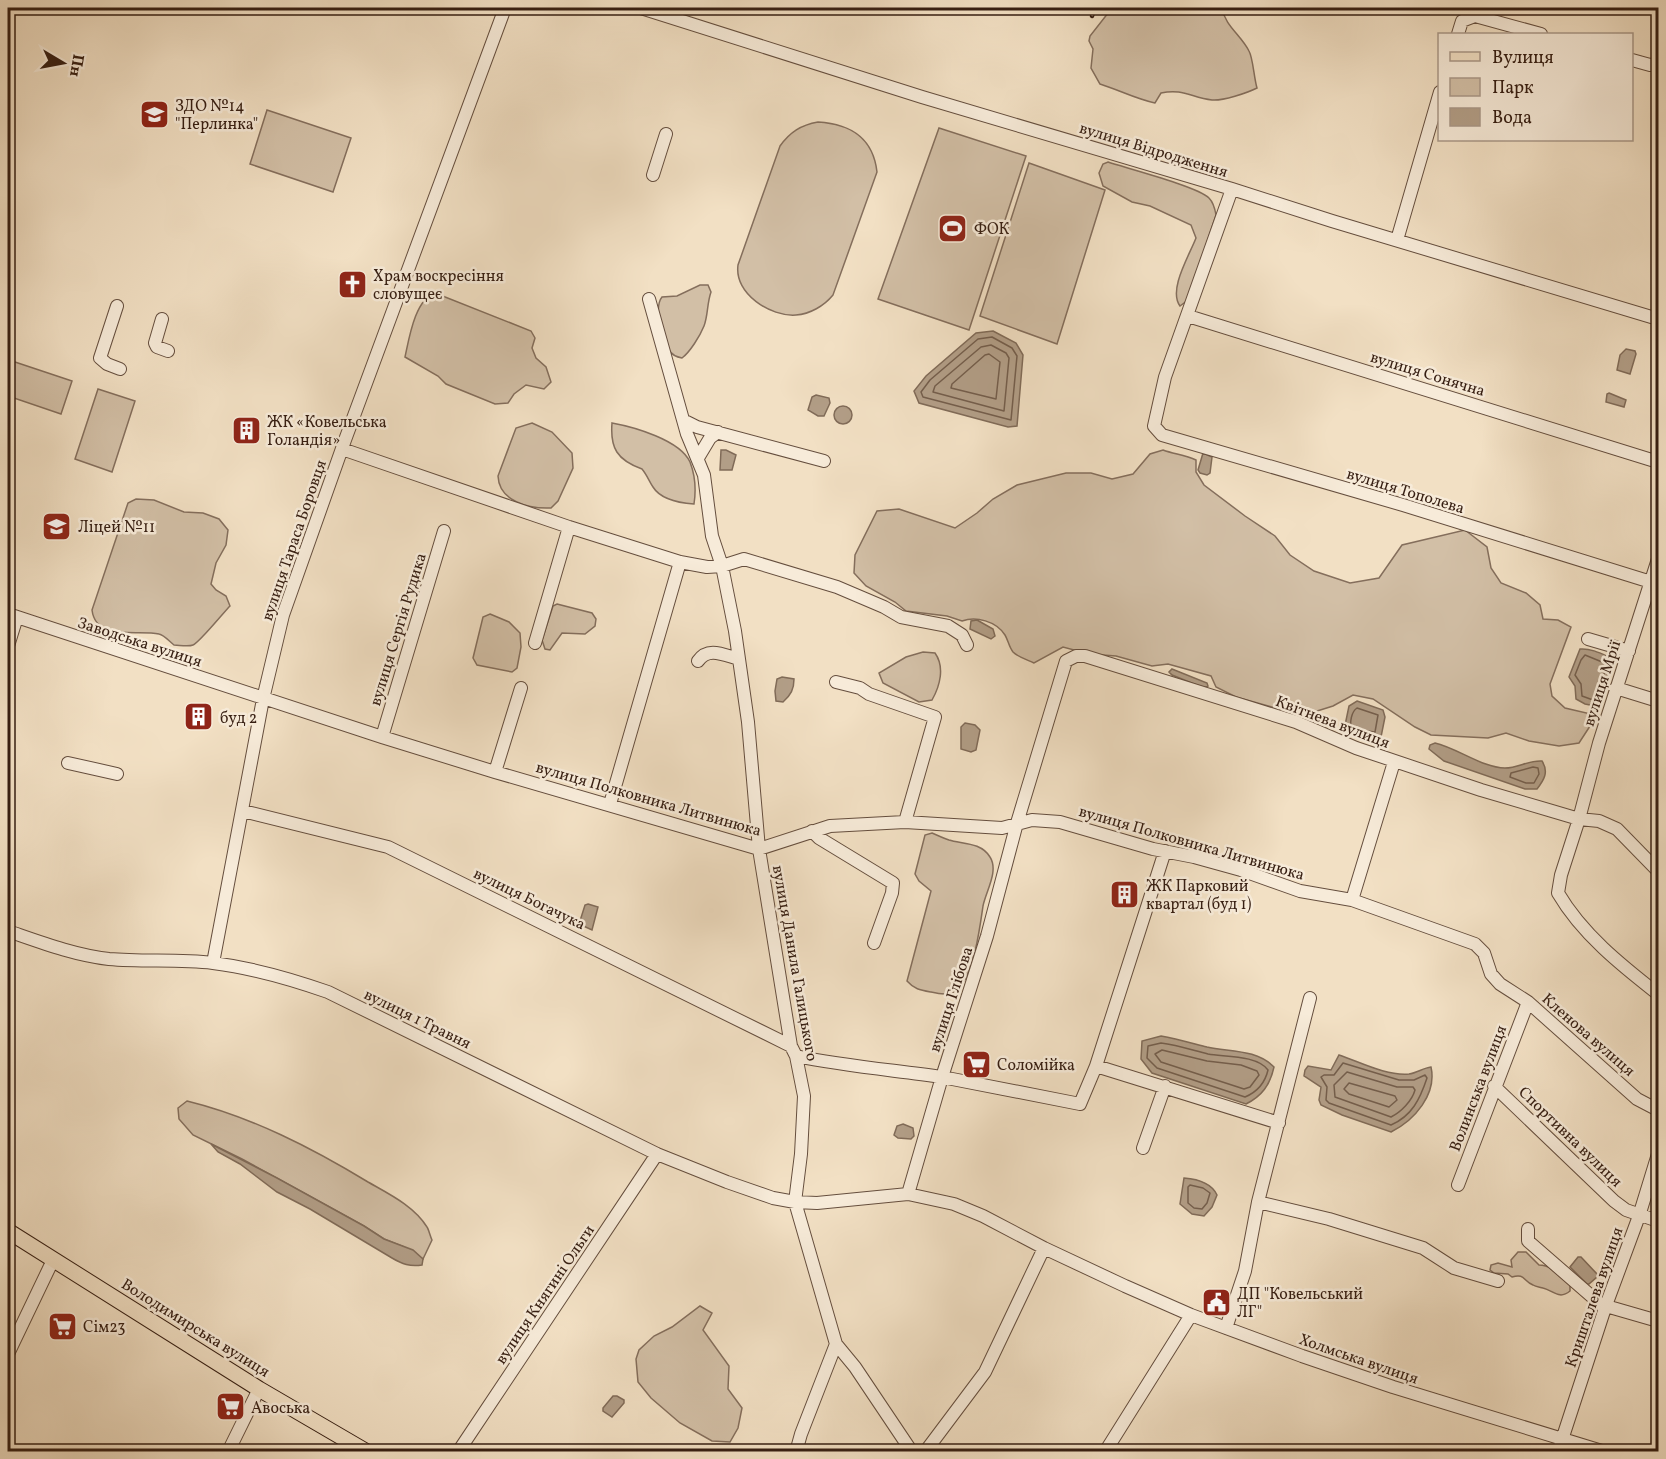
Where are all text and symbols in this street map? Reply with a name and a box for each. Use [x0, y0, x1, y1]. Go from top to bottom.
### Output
north arrow [33, 33, 93, 93]
legend [1438, 33, 1633, 141]
text: Вулиця [1492, 46, 1554, 71]
text: Пн [63, 52, 89, 78]
text: Парк [1492, 76, 1534, 101]
place label: ЗДО №14 "Перлинка" [175, 96, 258, 136]
school or university icon: ЗДО №14 "Перлинка" [138, 98, 170, 130]
text: Вода [1492, 106, 1532, 131]
street label: вулиця Відродження [1077, 118, 1230, 184]
sports icon: ФОК [937, 212, 969, 244]
place label: ФОК [974, 219, 1010, 241]
place label: Храм воскресіння словущеє [373, 266, 504, 306]
church icon: Храм воскресіння словущеє [336, 268, 368, 300]
street label: вулиця Сонячна [1367, 347, 1488, 403]
place label: ЖК «Ковельська Голандія» [267, 412, 387, 452]
building icon: ЖК «Ковельська Голандія» [230, 414, 262, 446]
street label: вулиця Тараса Боровця [257, 457, 333, 624]
street label: вулиця Тополева [1344, 464, 1467, 520]
school or university icon: Ліцей №11 [41, 510, 73, 542]
place label: Ліцей №11 [78, 517, 155, 539]
street label: вулиця Сергія Рудика [365, 550, 433, 709]
street label: Заводська вулиця [74, 612, 204, 673]
street label: вулиця Мрії [1579, 638, 1627, 729]
street label: Квітнева вулиця [1272, 691, 1393, 755]
building icon: буд 2 [183, 701, 215, 733]
place label: буд 2 [220, 708, 257, 730]
street label: вулиця Полковника Литвинюка [533, 757, 764, 843]
street label: вулиця Полковника Литвинюка [1076, 801, 1307, 887]
street label: вулиця Богачука [470, 863, 589, 936]
street label: вулиця Данила Галицького [766, 864, 822, 1063]
place label: ЖК Парковий квартал (буд 1) [1146, 876, 1252, 916]
building icon: ЖК Парковий квартал (буд 1) [1109, 878, 1141, 910]
street label: вулиця Глібова [924, 944, 979, 1055]
street label: вулиця 1 Травня [360, 984, 474, 1055]
street label: Кленова вулиця [1536, 989, 1639, 1082]
street label: Волинська вулиця [1445, 1022, 1513, 1155]
supermarket icon: Соломійка [960, 1048, 992, 1080]
place label: Соломійка [997, 1055, 1075, 1077]
street label: Спортивна вулиця [1513, 1082, 1626, 1193]
street label: вулиця Княгині Ольги [491, 1221, 601, 1369]
street label: Кришталева вулиця [1561, 1225, 1629, 1371]
street label: Володимирська вулиця [116, 1274, 273, 1383]
place label: ДП "Ковельський ЛГ" [1237, 1284, 1363, 1324]
public building icon: ДП "Ковельський ЛГ" [1200, 1286, 1232, 1318]
supermarket icon: Сім23 [46, 1310, 78, 1342]
place label: Сім23 [83, 1317, 126, 1339]
street label: Холмська вулиця [1296, 1329, 1421, 1391]
supermarket icon: Авоська [214, 1391, 246, 1423]
place label: Авоська [251, 1398, 310, 1420]

